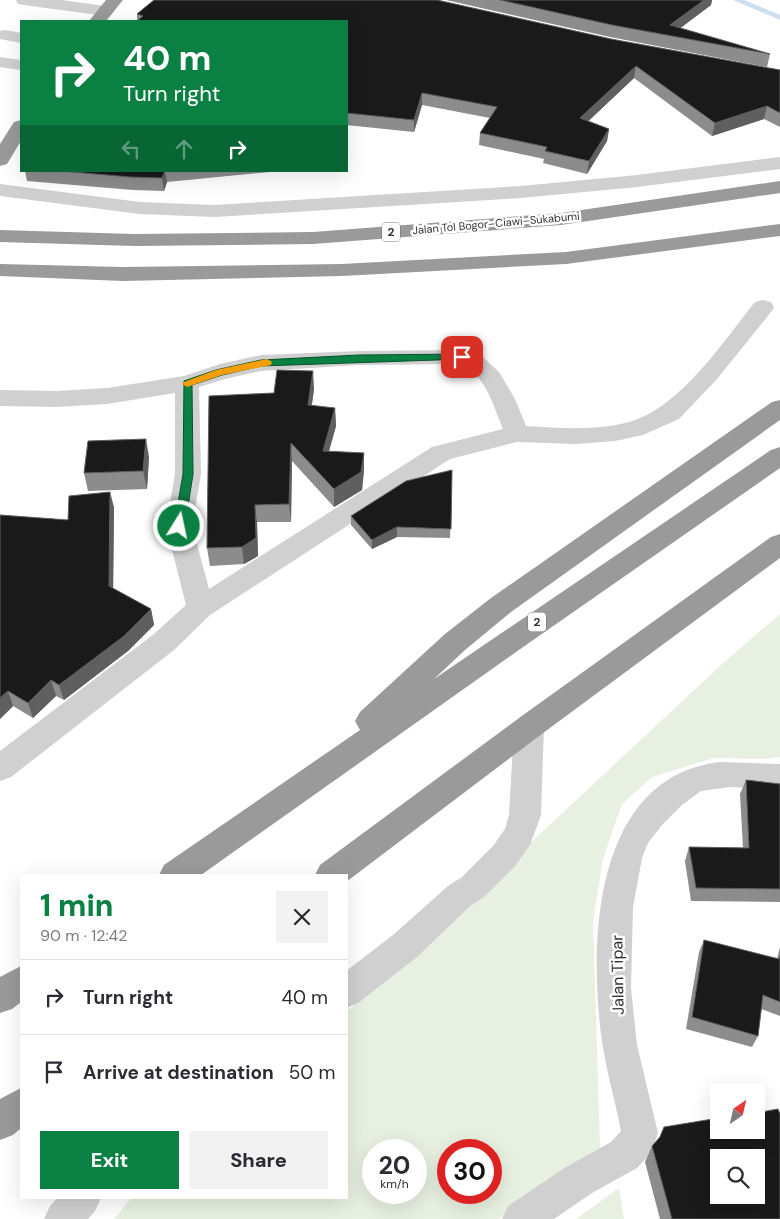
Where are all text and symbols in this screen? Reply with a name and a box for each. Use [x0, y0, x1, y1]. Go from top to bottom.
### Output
text: 40 m [123, 35, 212, 81]
icon: right [40, 40, 105, 105]
text: Turn right [123, 79, 220, 108]
icon: left [117, 135, 145, 163]
icon: ahead [170, 135, 198, 163]
icon: right [223, 135, 251, 163]
street label: Jalan Tol Bogor–Ciawi–Sukabumi [412, 209, 580, 237]
road number: 2 [382, 222, 400, 242]
pin [441, 336, 483, 378]
icon: arrive [448, 343, 476, 371]
position arrow [152, 499, 204, 551]
road number: 2 [528, 612, 546, 632]
text: 1 min [40, 886, 113, 925]
button: close [276, 891, 328, 943]
text: 90 m · 12:42 [40, 925, 128, 946]
street label: Jalan Tipar [606, 935, 629, 1015]
icon: right [40, 983, 68, 1011]
text: Turn right [83, 985, 173, 1010]
text: 40 m [281, 985, 328, 1010]
icon: arrive [40, 1058, 68, 1086]
text: Arrive at destination [83, 1060, 274, 1085]
text: 50 m [289, 1060, 335, 1085]
north arrow [710, 1084, 765, 1139]
map controls [710, 1084, 765, 1204]
button: Exit [40, 1131, 179, 1189]
button: Share [189, 1131, 328, 1189]
speed limit sign: 30 [437, 1139, 502, 1204]
text: 20 [379, 1149, 410, 1182]
button: search [710, 1149, 765, 1204]
text: km/h [380, 1176, 409, 1192]

